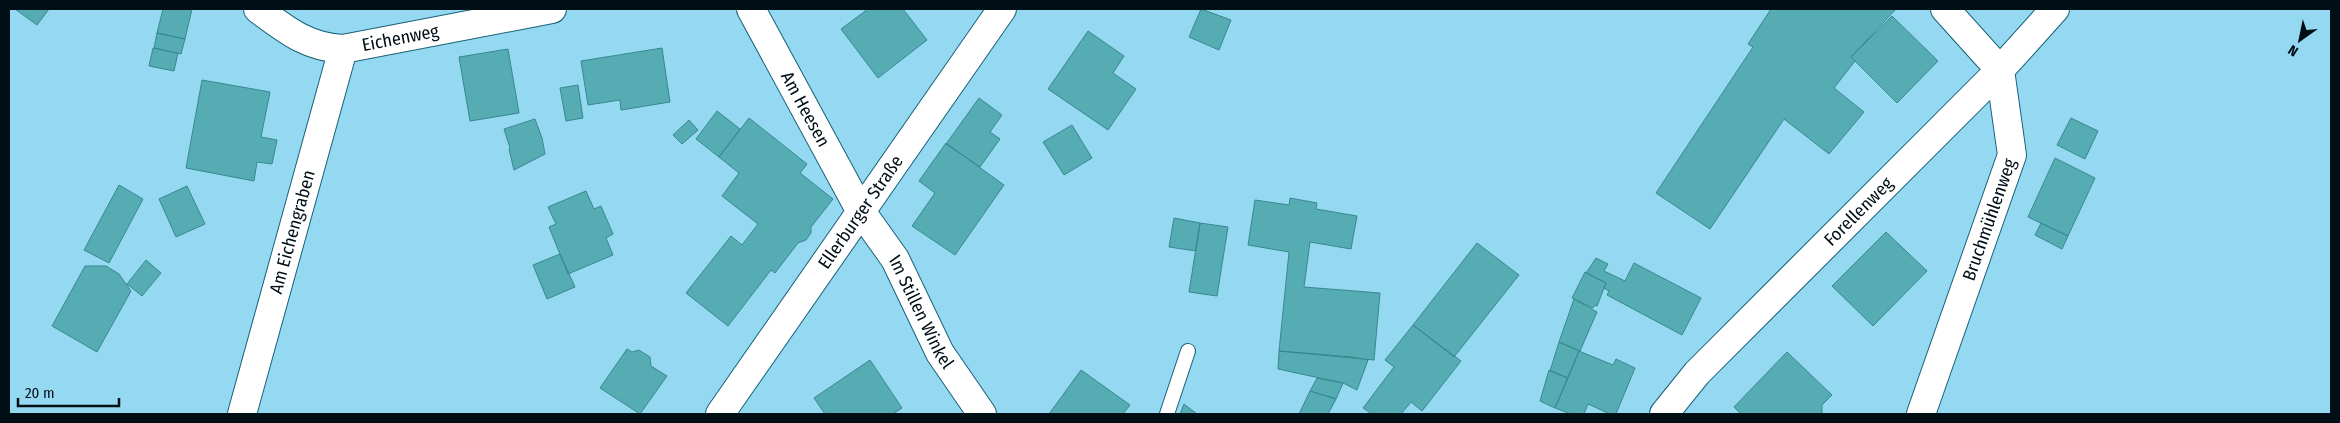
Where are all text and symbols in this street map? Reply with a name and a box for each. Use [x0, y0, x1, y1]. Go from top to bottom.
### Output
north arrow [2275, 15, 2325, 65]
street label: Eichenweg [360, 20, 441, 56]
text: N [2285, 41, 2301, 60]
street label: Am Heesen [776, 68, 835, 151]
street label: Ellerburger Straße [813, 151, 908, 273]
street label: Bruchmühlenweg [1958, 155, 2021, 284]
street label: Am Eichengraben [265, 168, 320, 296]
street label: Forellenweg [1819, 172, 1898, 251]
street label: Im Stillen Winkel [884, 250, 959, 373]
scale bar [18, 376, 119, 408]
text: 20 m [25, 384, 55, 402]

